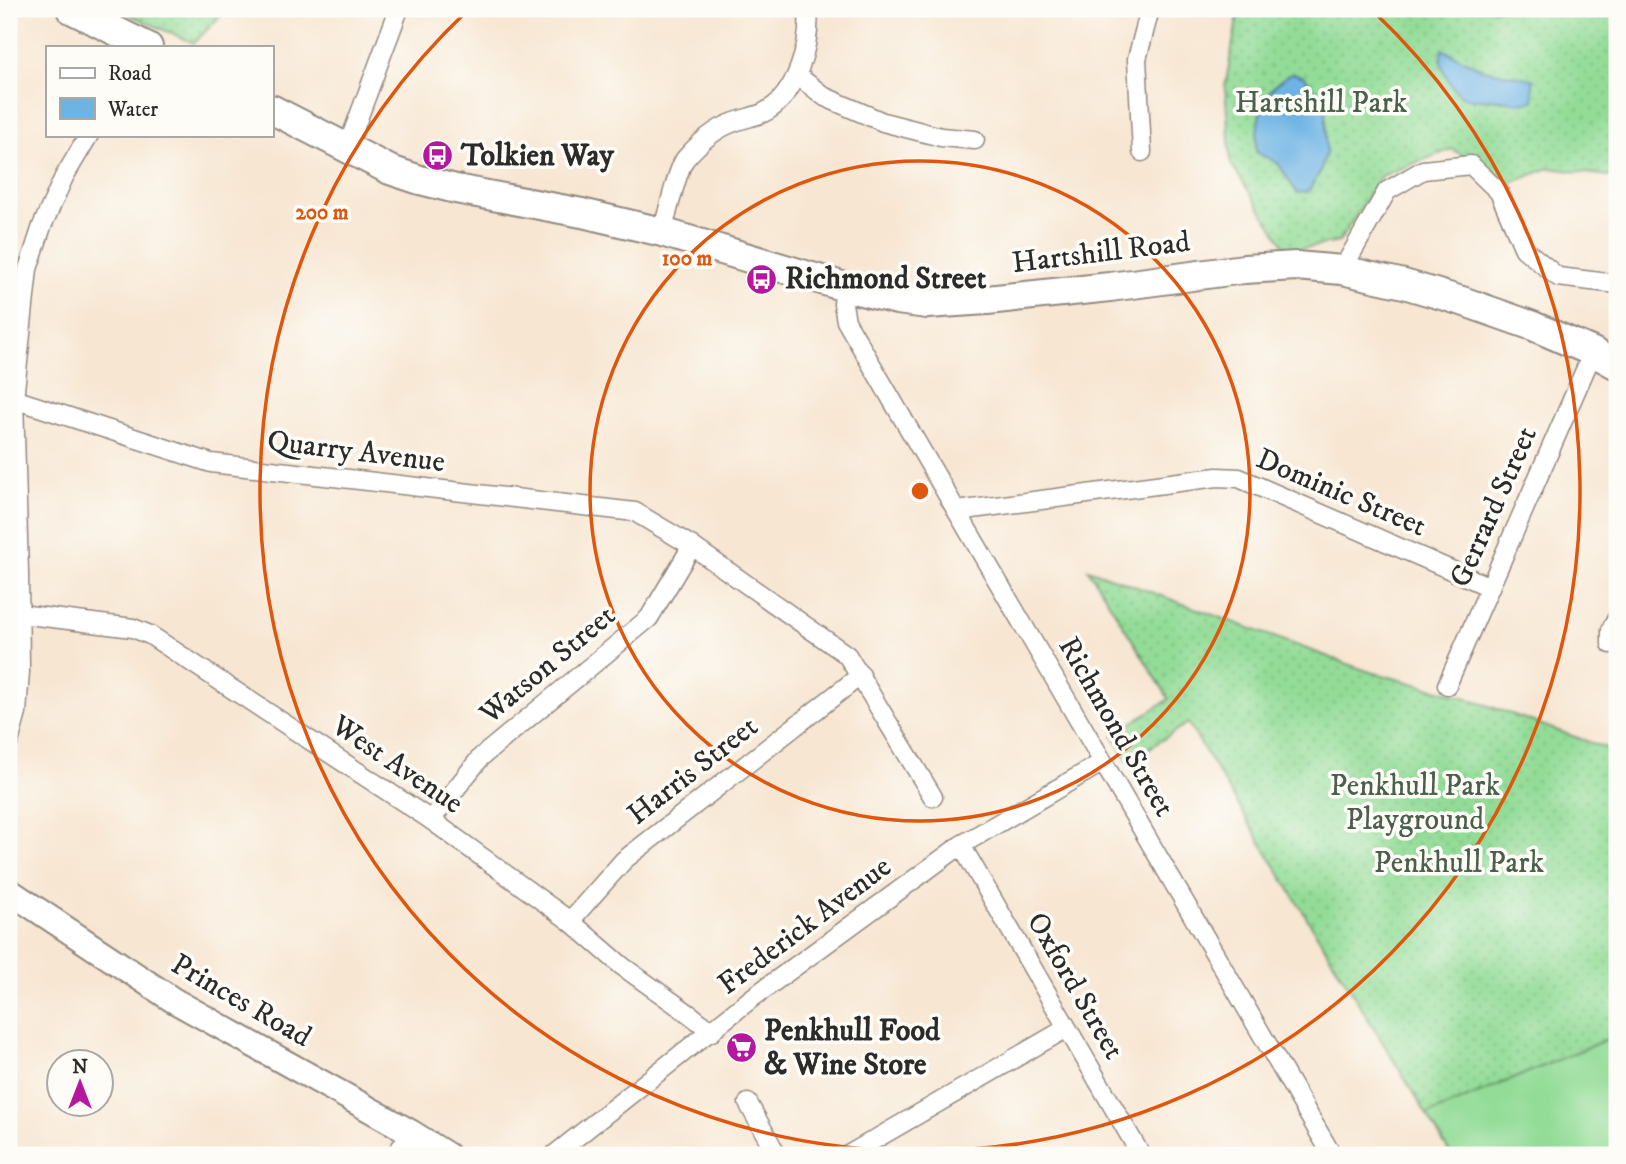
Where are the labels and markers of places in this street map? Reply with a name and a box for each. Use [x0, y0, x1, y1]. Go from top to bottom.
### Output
place label: Tolkien Way [460, 138, 614, 175]
bus stop icon: Tolkien Way [421, 139, 455, 173]
place label: Richmond Street [785, 261, 987, 298]
bus stop icon: Richmond Street [745, 262, 779, 296]
centre of rings [908, 479, 932, 503]
place label: Penkhull Food & Wine Store [764, 1013, 941, 1084]
supermarket icon: Penkhull Food & Wine Store [724, 1031, 758, 1065]

